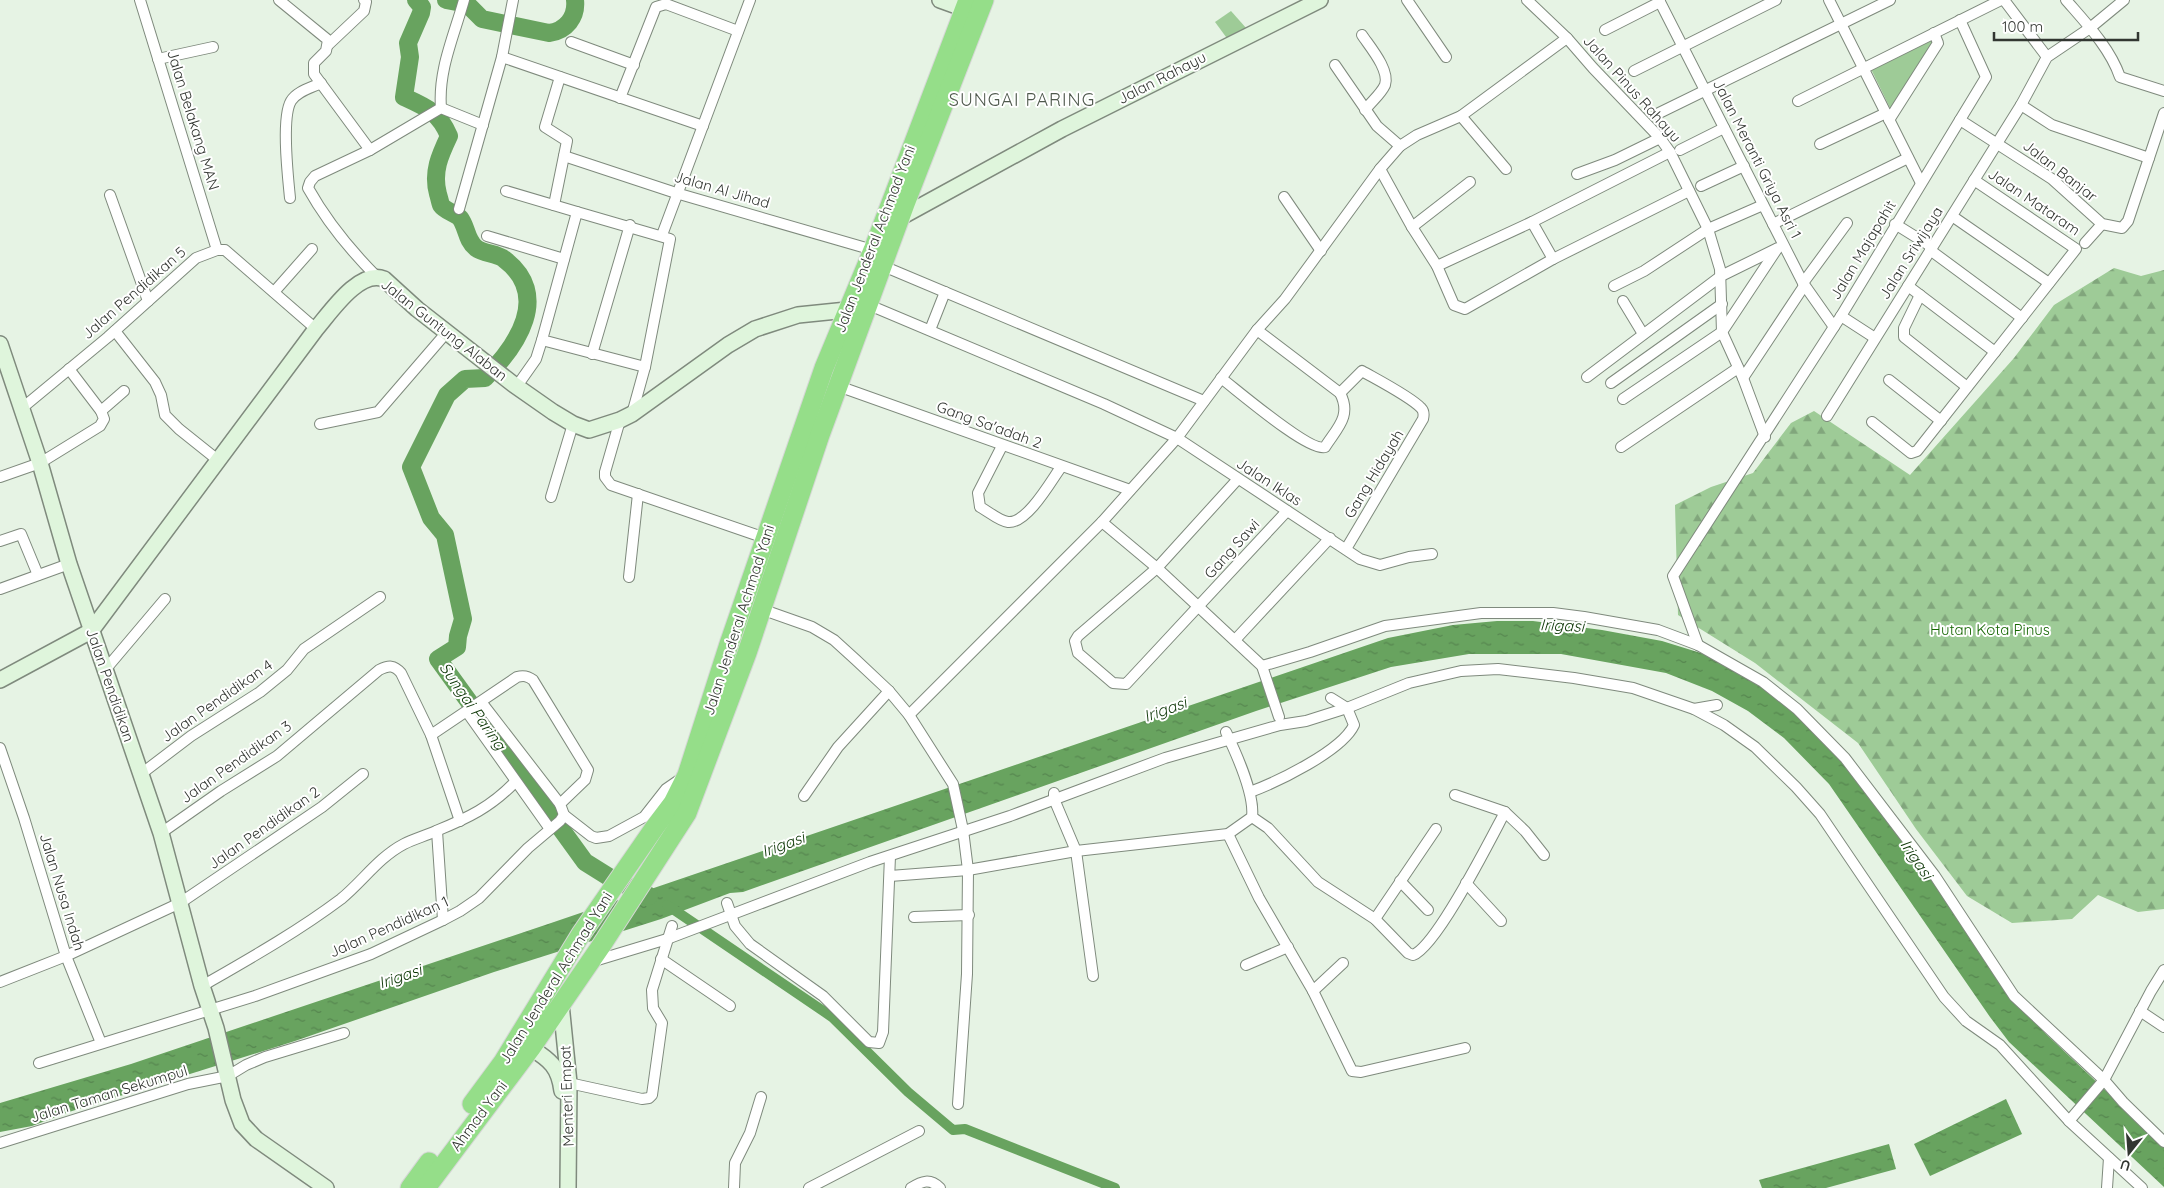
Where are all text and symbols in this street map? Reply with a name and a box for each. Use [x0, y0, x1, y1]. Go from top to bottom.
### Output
scale bar [1994, 10, 2138, 42]
text: 100 m [2002, 17, 2043, 36]
street label: Jalan Pinus Rahayu [1579, 31, 1685, 146]
street label: Jalan Belakang MAN [163, 47, 224, 192]
street label: Jalan Rahayu [1114, 47, 1209, 108]
street label: Jalan Meranti Griya Asri 1 [1709, 76, 1806, 242]
district label: SUNGAI PARING [949, 88, 1095, 111]
street label: Jalan Banjar [2019, 136, 2102, 206]
street label: Jalan Jenderal Achmad Yani [830, 142, 919, 335]
street label: Jalan Mataram [1985, 164, 2084, 239]
street label: Jalan Al Jihad [672, 167, 772, 212]
street label: Jalan Majapahit [1825, 197, 1900, 303]
street label: Jalan Sriwijaya [1875, 203, 1947, 303]
street label: Jalan Pendidikan 5 [78, 242, 190, 343]
street label: Jalan Guntung Alaban [377, 274, 511, 385]
street label: Gang Sa'adah 2 [934, 397, 1044, 452]
street label: Gang Hidayah [1340, 426, 1408, 522]
street label: Jalan Iklas [1233, 453, 1306, 510]
street label: Gang Sawi [1200, 515, 1263, 582]
street label: Jalan Jenderal Achmad Yani [699, 522, 778, 718]
water label: Irigasi [1540, 614, 1586, 636]
park label: Hutan Kota Pinus [1930, 620, 2050, 639]
street label: Jalan Pendidikan [82, 625, 139, 744]
street label: Jalan Pendidikan 4 [158, 655, 276, 746]
water label: Sungai Paring [435, 658, 511, 755]
water label: Irigasi [1141, 692, 1191, 726]
street label: Jalan Pendidikan 3 [177, 716, 295, 807]
street label: Jalan Pendidikan 2 [204, 782, 323, 873]
water label: Irigasi [759, 827, 809, 861]
street label: Jalan Nusa Indah [36, 831, 89, 953]
water label: Irigasi [1896, 835, 1939, 884]
street label: Jalan Jenderal Achmad Yani [495, 888, 616, 1067]
street label: Jalan Pendidikan 1 [326, 892, 452, 961]
water label: Irigasi [376, 959, 426, 993]
street label: Menteri Empat [555, 1045, 578, 1147]
street label: Jalan Taman Sekumpul [28, 1061, 190, 1126]
street label: Ahmad Yani [446, 1077, 511, 1155]
north arrow [2104, 1128, 2154, 1178]
text: U [2118, 1155, 2133, 1175]

